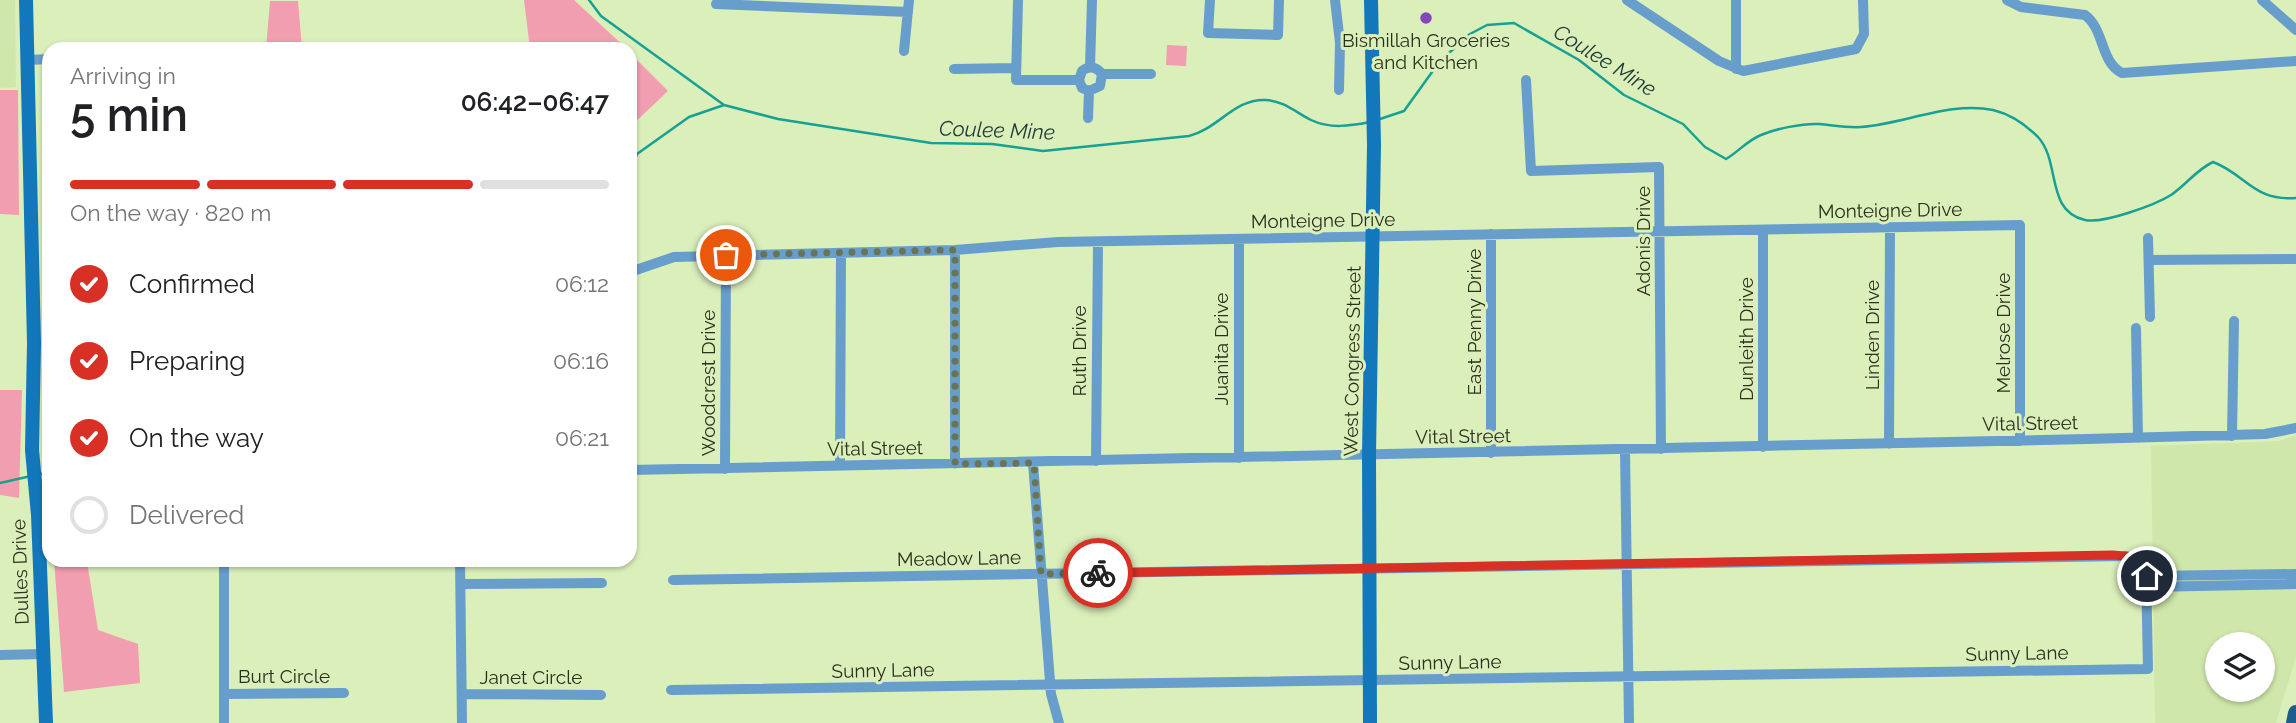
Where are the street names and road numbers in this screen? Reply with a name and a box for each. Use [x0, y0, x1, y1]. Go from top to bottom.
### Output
street label: Adonis Drive [1632, 186, 1654, 296]
street label: Monteigne Drive [1818, 198, 1962, 222]
street label: Monteigne Drive [1251, 208, 1395, 232]
street label: East Penny Drive [1463, 249, 1485, 395]
street label: West Congress Street [1339, 265, 1365, 457]
street label: Melrose Drive [1992, 272, 2014, 394]
street label: Dunleith Drive [1735, 277, 1757, 401]
street label: Linden Drive [1861, 280, 1883, 390]
street label: Juanita Drive [1210, 293, 1232, 405]
street label: Ruth Drive [1068, 305, 1090, 397]
street label: Woodcrest Drive [697, 310, 719, 456]
street label: Vital Street [1982, 411, 2079, 435]
street label: Vital Street [1415, 424, 1512, 448]
street label: Vital Street [827, 436, 924, 460]
street label: Dulles Drive [7, 519, 33, 625]
street label: Meadow Lane [897, 546, 1021, 570]
street label: Sunny Lane [1965, 641, 2069, 665]
street label: Sunny Lane [1398, 650, 1502, 674]
street label: Sunny Lane [831, 658, 935, 682]
street label: Burt Circle [238, 665, 330, 687]
street label: Janet Circle [480, 666, 582, 688]

